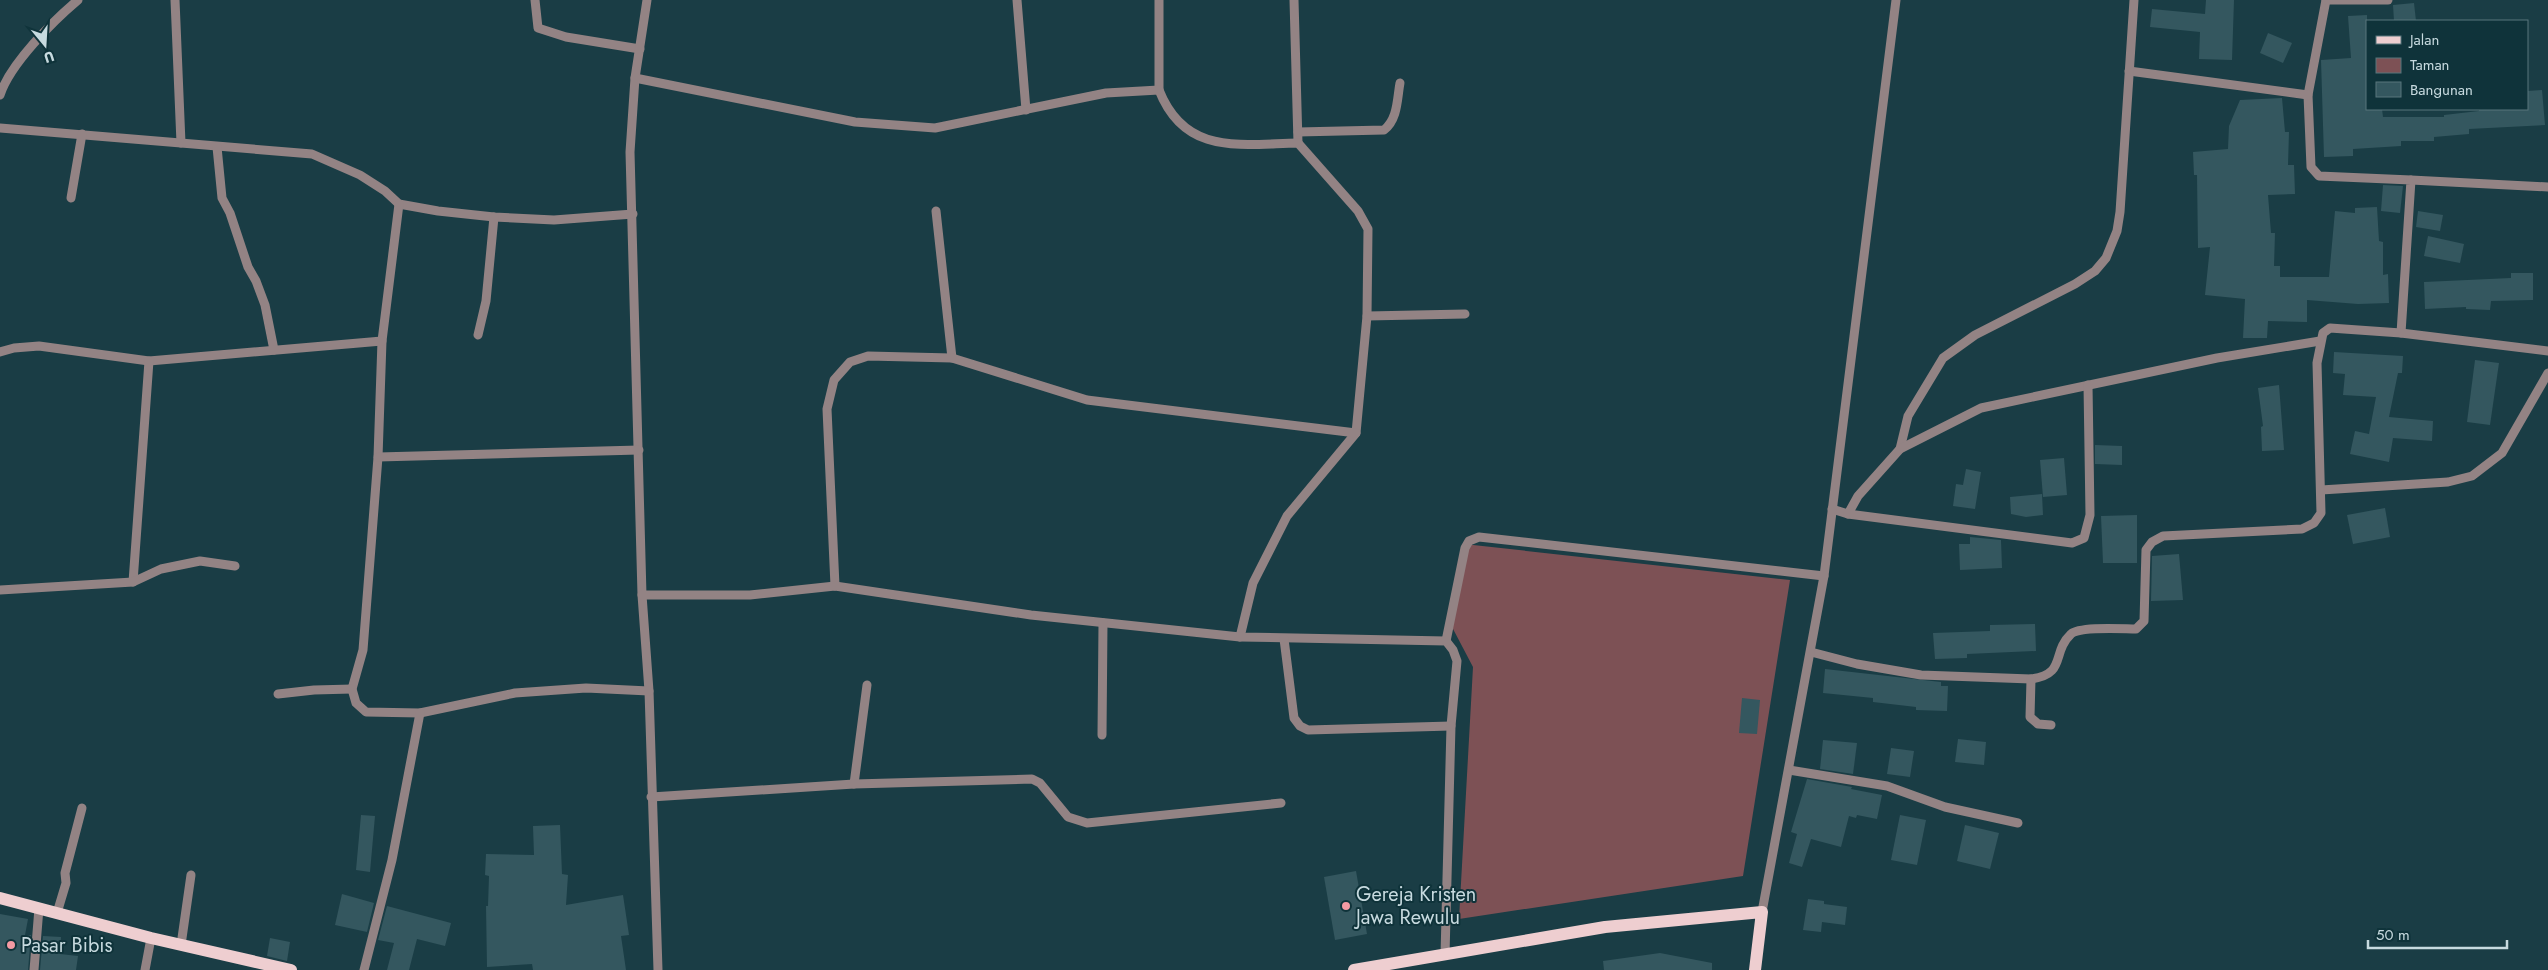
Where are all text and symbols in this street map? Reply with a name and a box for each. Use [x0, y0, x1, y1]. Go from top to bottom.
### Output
north arrow [20, 20, 70, 70]
legend [2366, 20, 2528, 110]
text: Jalan [2408, 29, 2439, 51]
text: U [41, 46, 57, 68]
text: Taman [2410, 54, 2449, 76]
text: Bangunan [2410, 79, 2473, 101]
place label: Gereja Kristen Jawa Rewulu [1353, 880, 1476, 932]
marker: Gereja Kristen Jawa Rewulu [1340, 900, 1352, 912]
scale bar [2368, 918, 2507, 950]
text: 50 m [2376, 924, 2410, 946]
place label: Pasar Bibis [21, 931, 113, 960]
marker: Pasar Bibis [5, 939, 17, 951]

